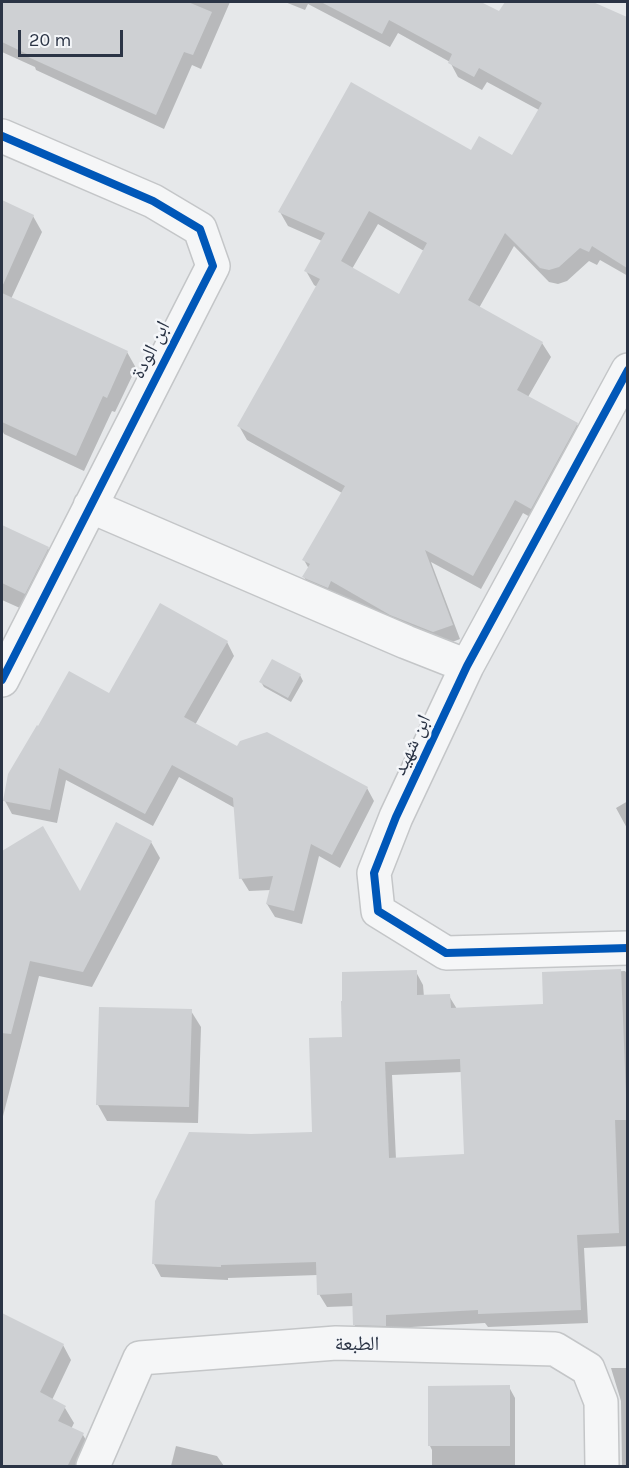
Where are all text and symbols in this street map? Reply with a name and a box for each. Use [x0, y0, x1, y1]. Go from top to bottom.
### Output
scale bar [21, 18, 126, 56]
text: 20 m [29, 29, 71, 51]
street label: ابن الودة [126, 317, 176, 383]
street label: ابن شهيد [388, 711, 436, 779]
street label: الطبعة [335, 1332, 379, 1356]

